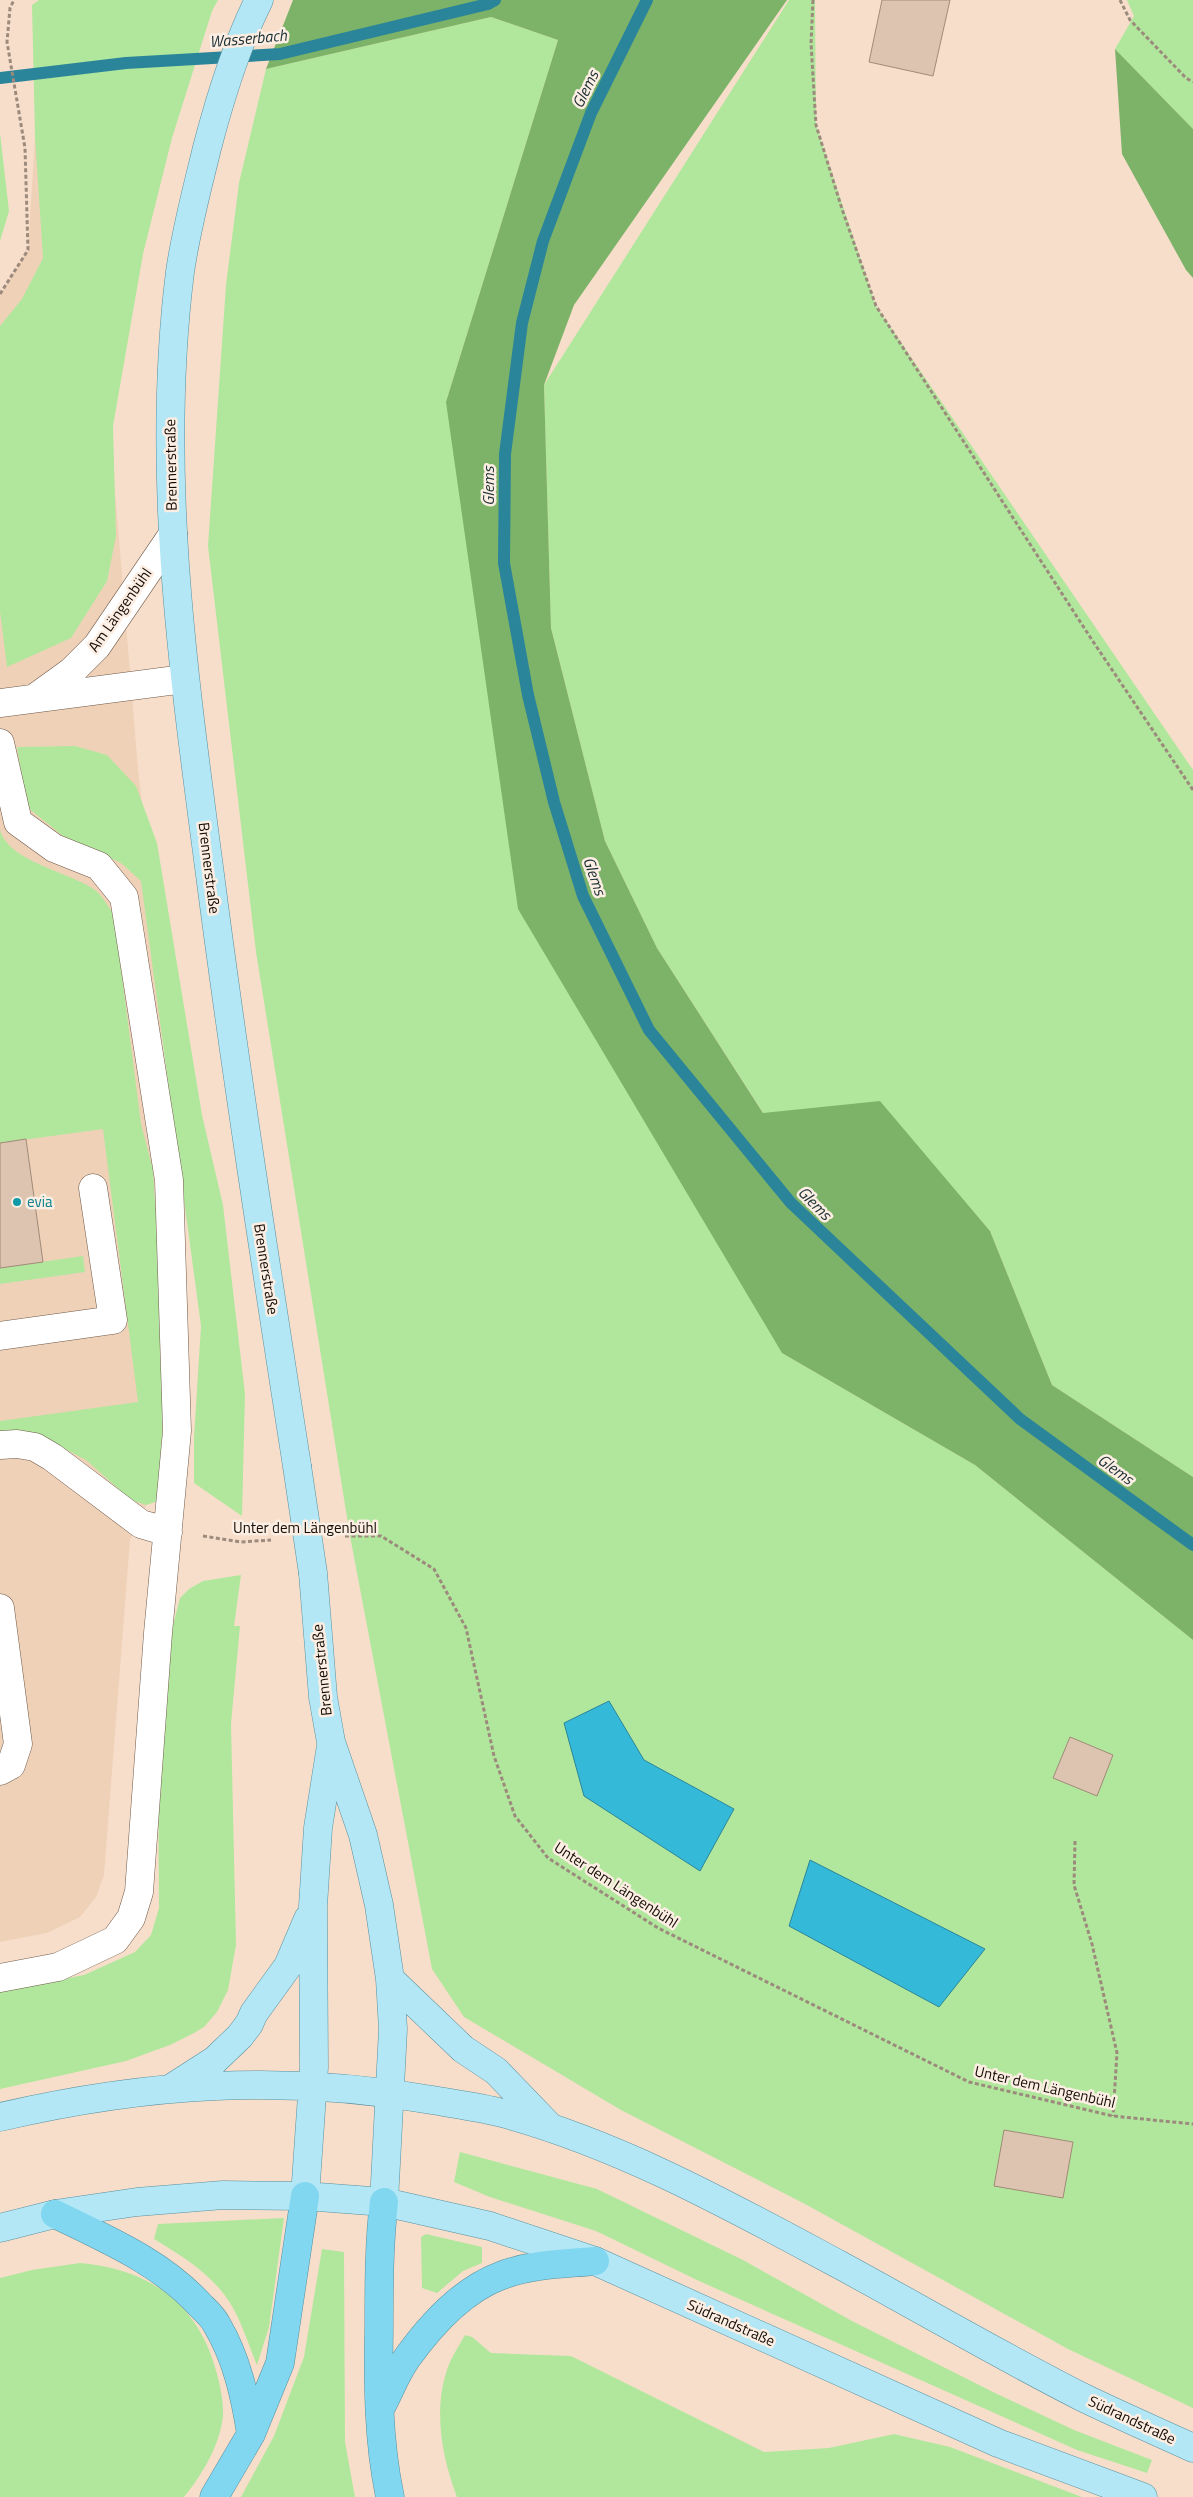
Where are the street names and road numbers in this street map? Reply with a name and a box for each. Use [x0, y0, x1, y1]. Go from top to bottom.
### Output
street label: Brennerstraße [158, 419, 183, 511]
street label: Am Längenbühl [82, 563, 157, 657]
street label: Brennerstraße [192, 821, 227, 915]
street label: Brennerstraße [248, 1222, 285, 1316]
street label: Unter dem Längenbühl [233, 1516, 377, 1539]
street label: Brennerstraße [305, 1623, 338, 1717]
street label: Unter dem Längenbühl [550, 1836, 683, 1933]
street label: Unter dem Längenbühl [972, 2059, 1118, 2114]
street label: Südrandstraße [684, 2293, 779, 2352]
street label: Südrandstraße [1085, 2389, 1180, 2450]

